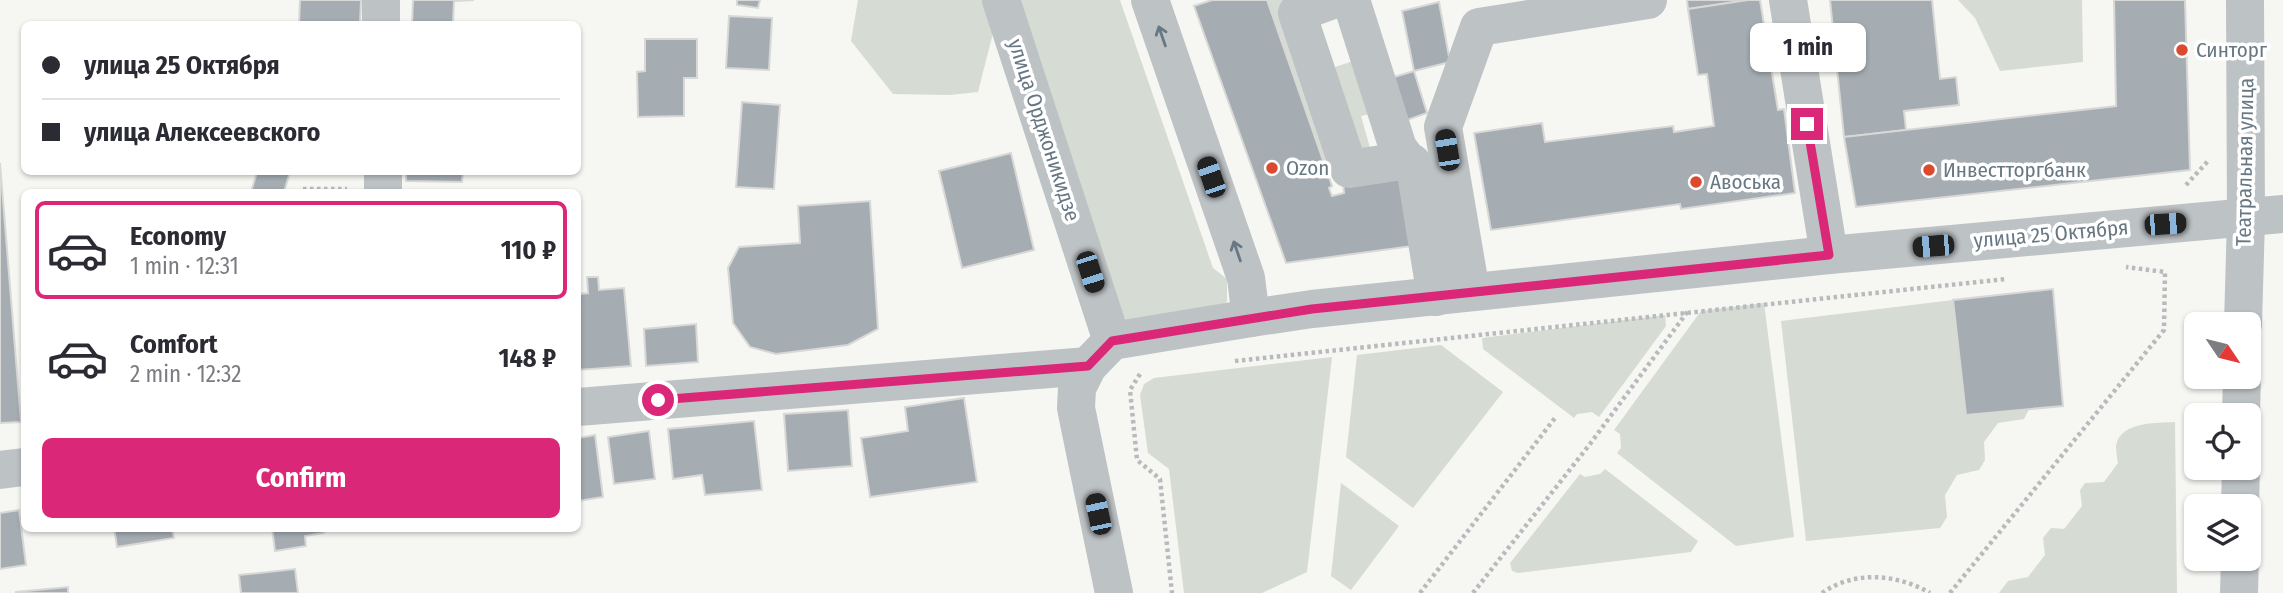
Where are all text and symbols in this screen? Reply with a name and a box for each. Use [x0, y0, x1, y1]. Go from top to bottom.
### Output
callout: 1 min [1749, 23, 1865, 72]
one-way arrow [1155, 26, 1167, 48]
text: 1 min [1783, 33, 1833, 61]
street label: улица Орджоникидзе [1002, 35, 1086, 225]
place label: Синторг [2196, 37, 2268, 63]
marker: Синторг [2174, 42, 2190, 58]
text: улица 25 Октября [84, 50, 280, 81]
street label: Театральная улица [2231, 78, 2259, 246]
route end [1791, 108, 1823, 140]
text: улица Алексеевского [84, 117, 321, 148]
car [1434, 128, 1461, 172]
car [1195, 154, 1228, 200]
place label: Ozon [1286, 155, 1329, 181]
place label: Инвестторгбанк [1943, 157, 2086, 183]
marker: Ozon [1264, 160, 1280, 176]
marker: Инвестторгбанк [1921, 162, 1937, 178]
place label: Авоська [1710, 169, 1781, 195]
marker: Авоська [1688, 174, 1704, 190]
car [2144, 212, 2187, 236]
street label: улица 25 Октября [1973, 214, 2129, 254]
icon: car [46, 219, 109, 282]
text: Economy [130, 221, 226, 252]
car [1912, 234, 1955, 258]
text: 110 ₽ [501, 235, 556, 266]
one-way arrow [1230, 241, 1242, 263]
car [1074, 249, 1107, 295]
text: 1 min · 12:31 [130, 252, 239, 280]
north arrow [2184, 312, 2261, 388]
map controls [2184, 312, 2261, 571]
icon: car [46, 327, 109, 390]
text: Comfort [130, 329, 218, 360]
text: 148 ₽ [498, 343, 556, 374]
text: 2 min · 12:32 [130, 360, 241, 388]
route start [642, 384, 674, 416]
button: locate [2184, 403, 2261, 480]
button: Confirm [42, 438, 560, 518]
car [1084, 491, 1113, 537]
button: layers [2184, 494, 2261, 571]

